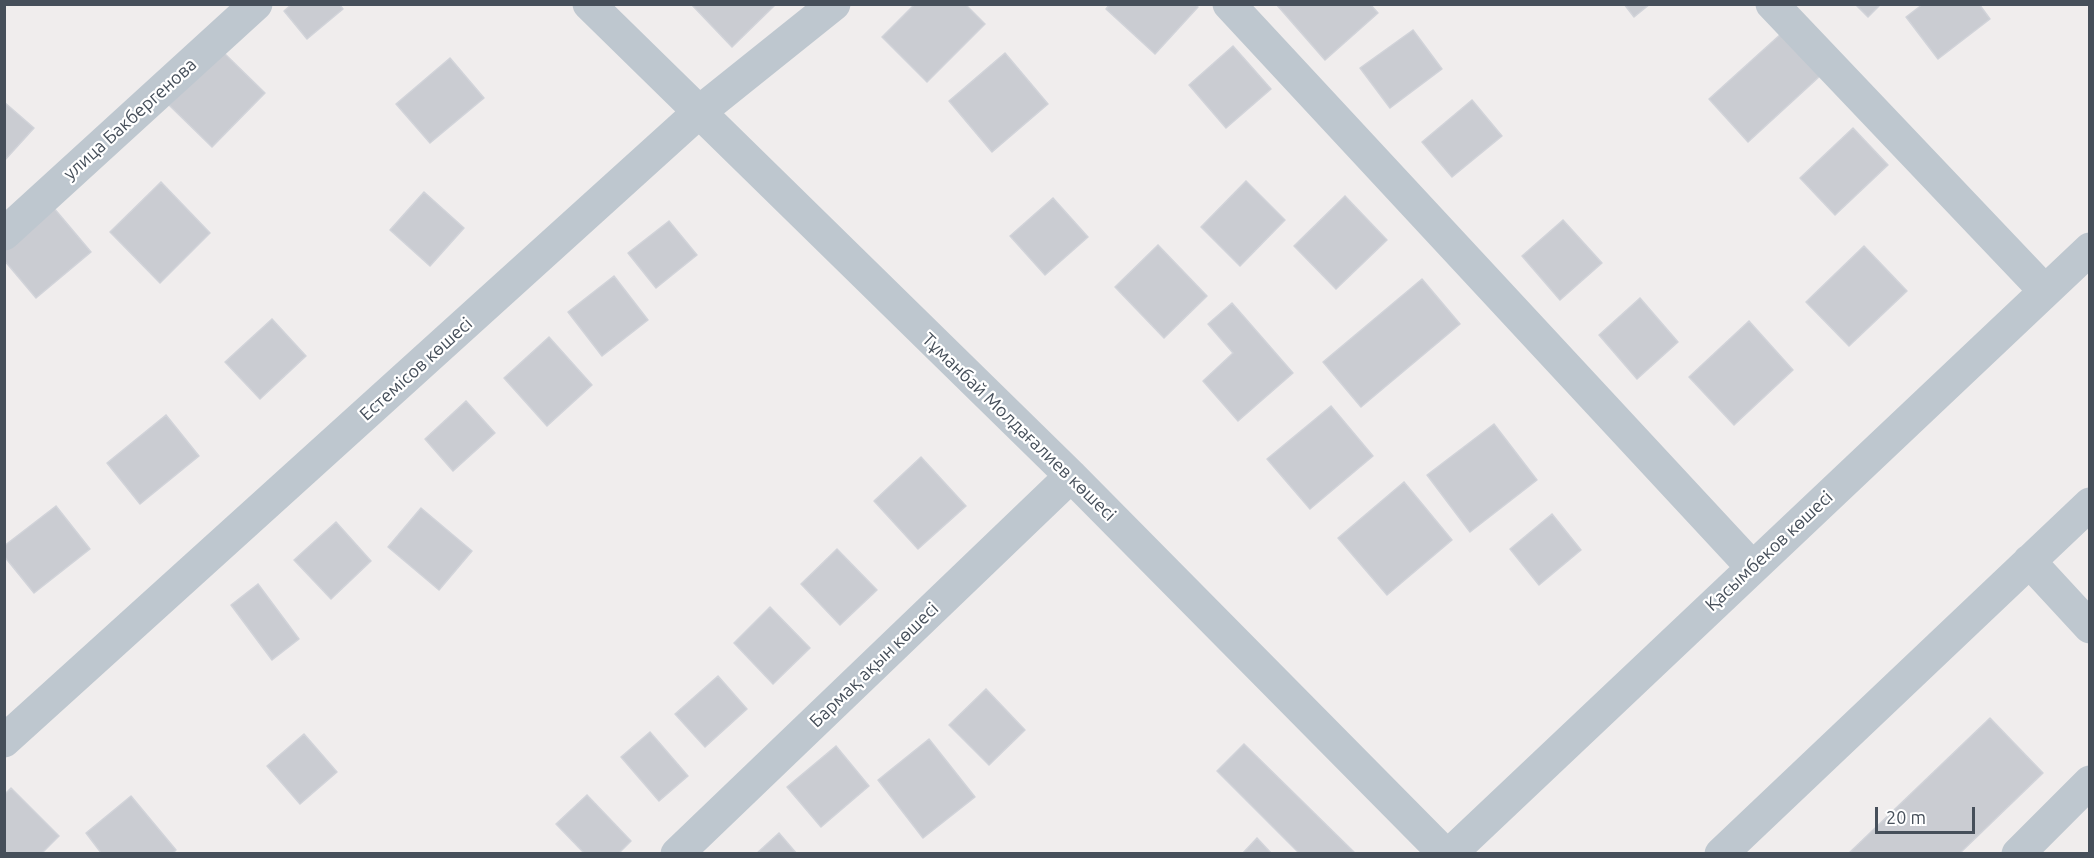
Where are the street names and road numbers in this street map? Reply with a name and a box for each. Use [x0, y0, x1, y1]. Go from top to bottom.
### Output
street label: улица Бакбергенова [59, 54, 201, 184]
street label: Естемісов көшесі [355, 313, 477, 425]
street label: Тұманбай Молдағалиев көшесі [918, 329, 1120, 525]
street label: Қасымбеков көшесі [1701, 486, 1837, 616]
street label: Бармақ ақын көшесі [805, 598, 943, 732]

